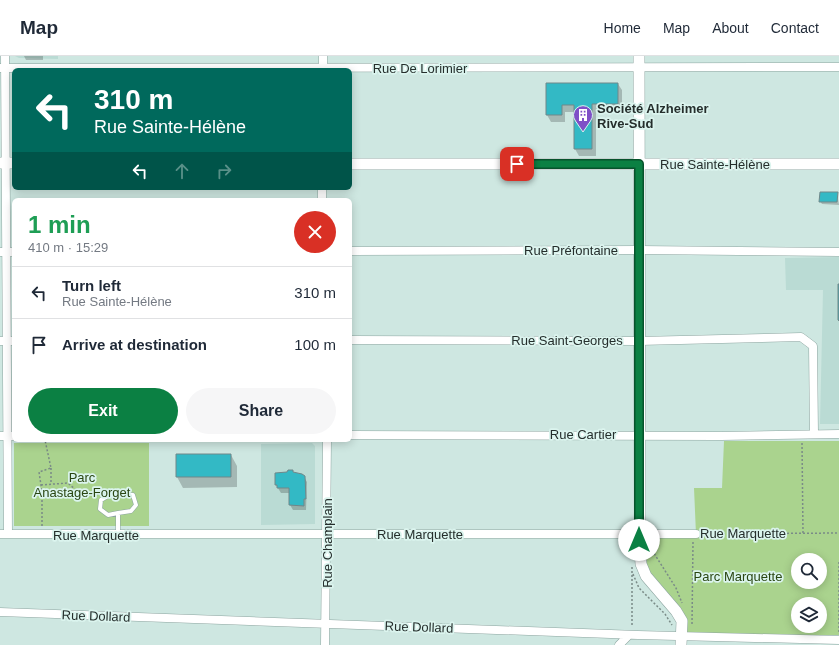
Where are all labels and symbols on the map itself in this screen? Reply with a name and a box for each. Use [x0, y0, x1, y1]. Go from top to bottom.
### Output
street label: Rue De Lorimier [373, 61, 468, 76]
place label: Société Alzheimer Rive-Sud [597, 101, 709, 131]
building icon: Société Alzheimer Rive-Sud [572, 104, 594, 132]
pin [500, 147, 534, 181]
street label: Rue Sainte-Hélène [660, 157, 770, 172]
street label: Rue Préfontaine [524, 243, 618, 258]
street label: Rue Saint-Georges [511, 333, 623, 348]
street label: Rue Cartier [550, 427, 617, 442]
park label: Parc Anastage-Forget [34, 470, 131, 500]
street label: Rue Champlain [320, 498, 335, 588]
position arrow [618, 519, 660, 561]
street label: Rue Marquette [700, 526, 786, 541]
street label: Rue Marquette [377, 527, 463, 542]
street label: Rue Marquette [53, 528, 139, 543]
park label: Parc Marquette [694, 569, 782, 584]
street label: Rue Dollard [61, 607, 131, 625]
street label: Rue Dollard [384, 618, 454, 636]

